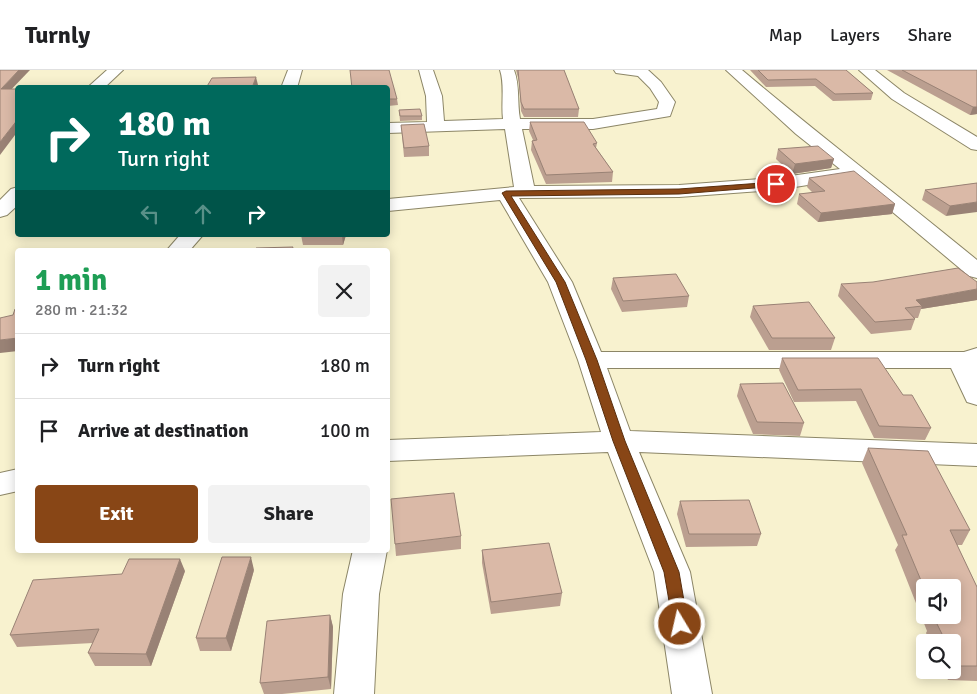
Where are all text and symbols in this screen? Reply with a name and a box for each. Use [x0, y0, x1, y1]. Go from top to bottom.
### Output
text: Turnly [25, 20, 90, 50]
text: Map [769, 24, 802, 46]
text: Layers [830, 24, 880, 46]
text: Share [908, 24, 952, 46]
text: 180 m [118, 102, 211, 145]
icon: right [35, 105, 100, 170]
text: Turn right [118, 145, 210, 172]
pin [755, 163, 797, 205]
icon: arrive [762, 170, 790, 198]
icon: left [136, 200, 164, 228]
icon: ahead [189, 200, 217, 228]
icon: right [242, 200, 270, 228]
text: 1 min [35, 262, 107, 299]
button: close [318, 265, 370, 317]
text: 280 m · 21:32 [35, 300, 128, 320]
icon: right [35, 352, 63, 380]
text: Turn right [78, 354, 160, 378]
text: 180 m [320, 354, 370, 378]
icon: arrive [35, 417, 63, 445]
text: Arrive at destination [78, 419, 249, 443]
text: 100 m [320, 419, 370, 443]
button: Exit [35, 485, 198, 543]
button: Share [208, 485, 370, 543]
map controls [916, 579, 961, 679]
button: sound [916, 579, 961, 624]
position arrow [653, 597, 705, 649]
button: search [916, 634, 961, 679]

